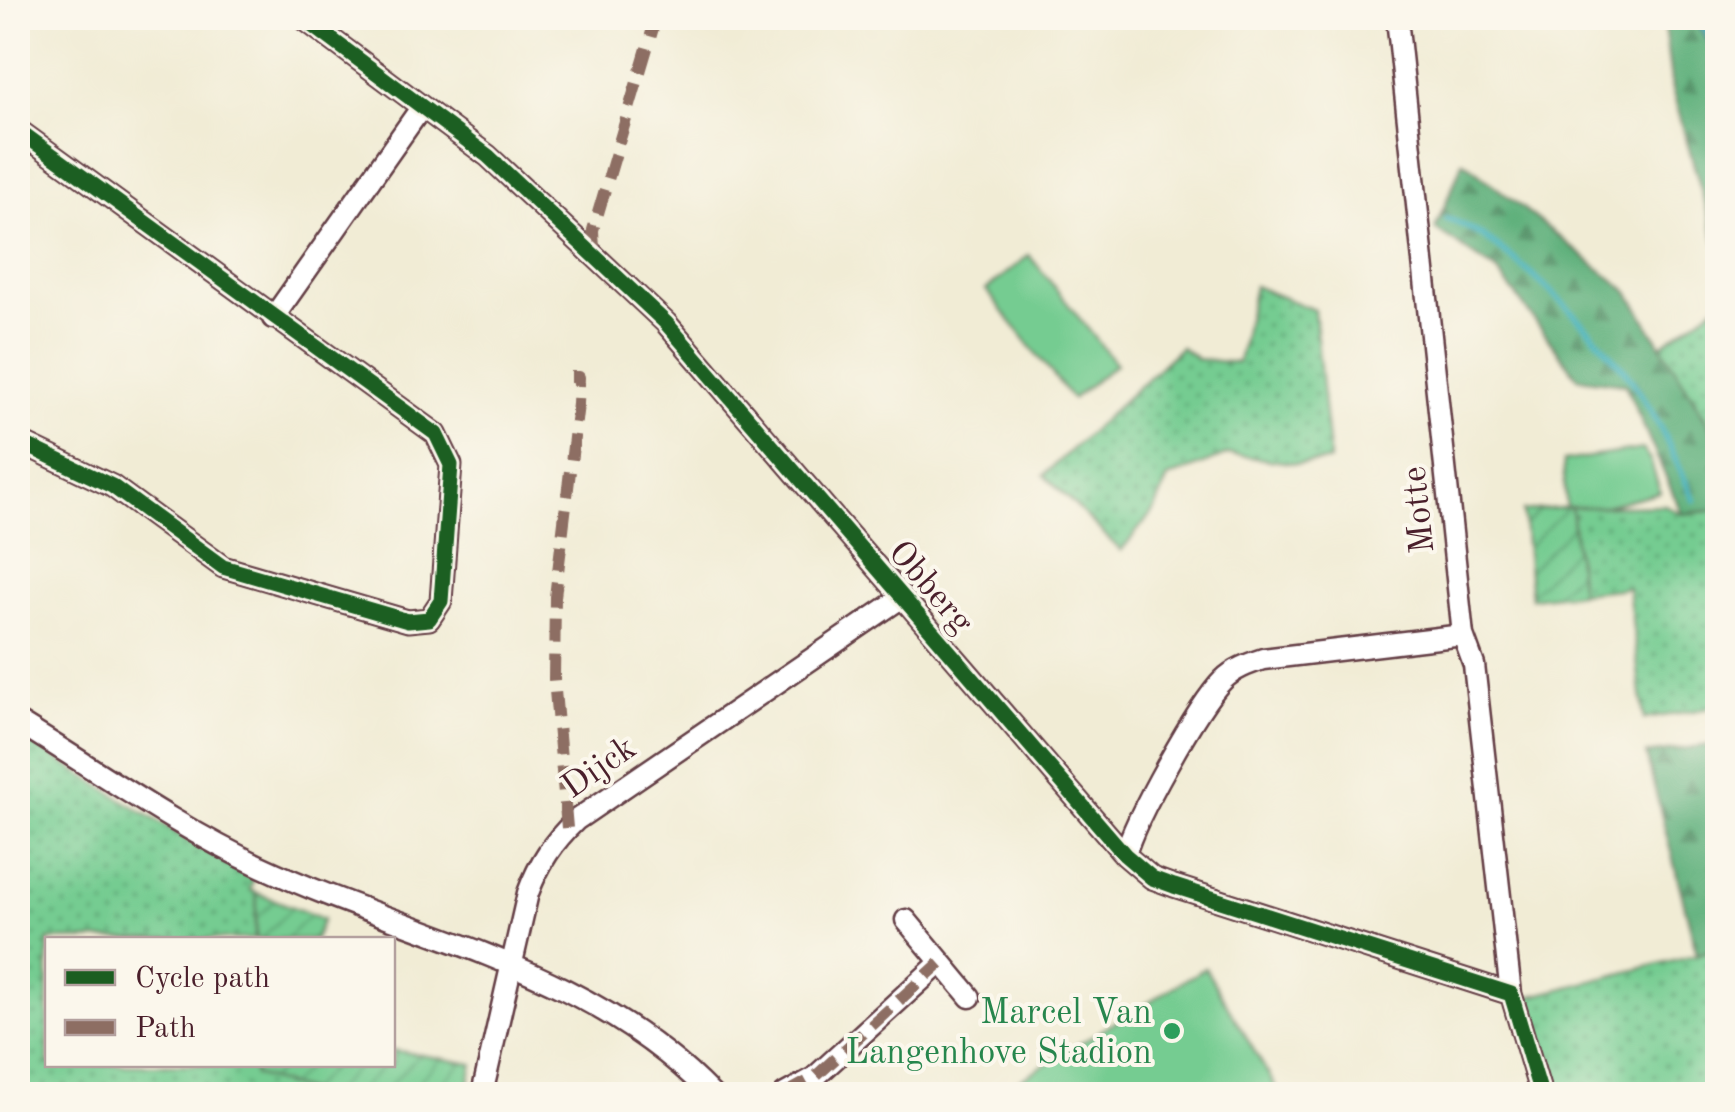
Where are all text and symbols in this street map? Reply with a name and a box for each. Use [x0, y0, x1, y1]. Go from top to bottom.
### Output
street label: Motte [1398, 465, 1441, 555]
street label: Obberg [881, 535, 979, 641]
street label: Dijck [556, 730, 643, 806]
legend [45, 937, 395, 1067]
text: Cycle path [135, 964, 270, 994]
place label: Marcel Van Langenhove Stadion [846, 996, 1152, 1071]
text: Path [135, 1014, 196, 1044]
marker: Marcel Van Langenhove Stadion [1161, 1020, 1183, 1042]

